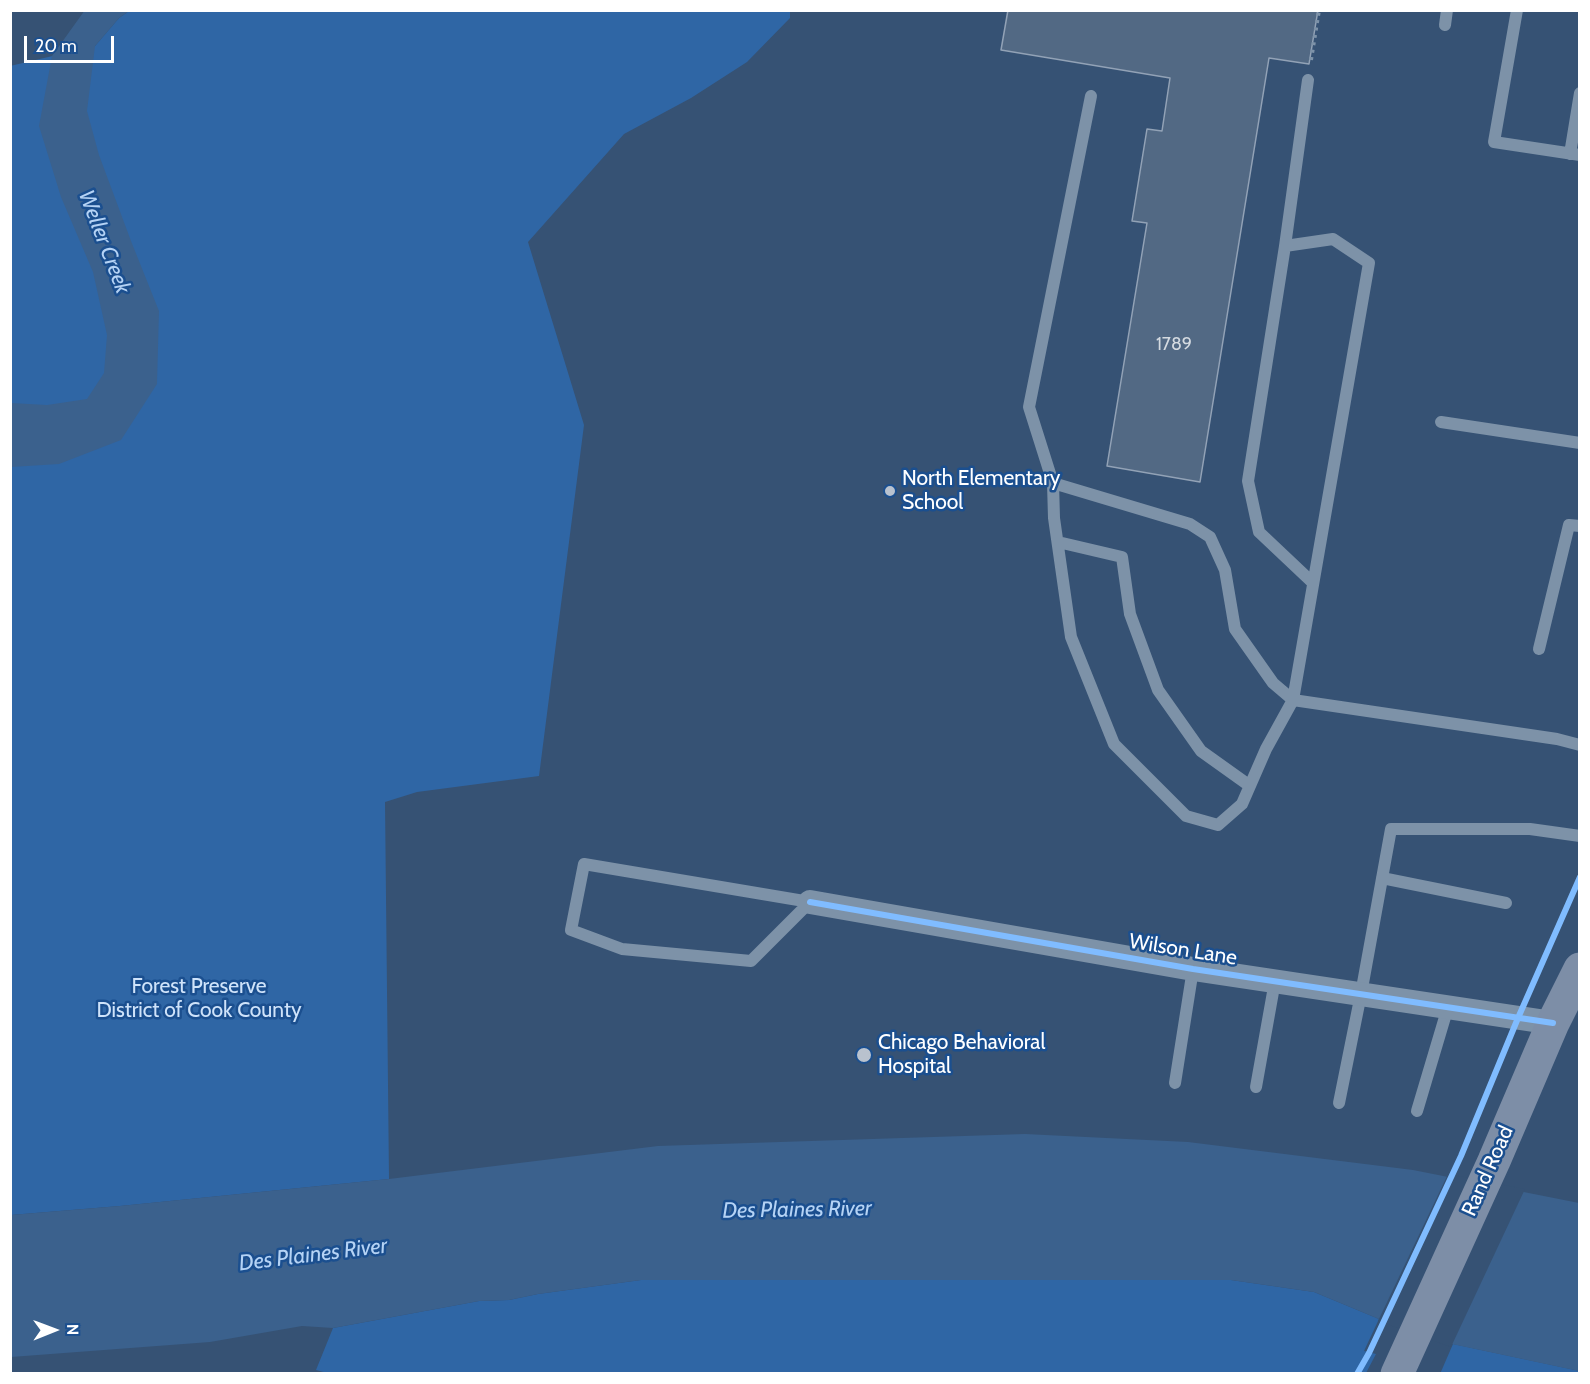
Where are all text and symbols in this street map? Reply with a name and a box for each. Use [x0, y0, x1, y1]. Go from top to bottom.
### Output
scale bar [27, 24, 117, 62]
text: 20 m [35, 35, 77, 57]
water label: Weller Creek [72, 186, 136, 298]
house number: 1789 [1156, 334, 1192, 356]
place label: North Elementary School [902, 466, 1060, 516]
marker: North Elementary School [883, 484, 897, 498]
street label: Wilson Lane [1127, 929, 1239, 971]
park label: Forest Preserve District of Cook County [96, 974, 302, 1024]
place label: Chicago Behavioral Hospital [878, 1030, 1045, 1080]
marker: Chicago Behavioral Hospital [855, 1046, 873, 1064]
street label: Rand Road [1457, 1122, 1519, 1220]
water label: Des Plaines River [722, 1195, 872, 1225]
water label: Des Plaines River [237, 1233, 389, 1277]
north arrow [24, 1300, 84, 1360]
text: N [63, 1324, 82, 1335]

